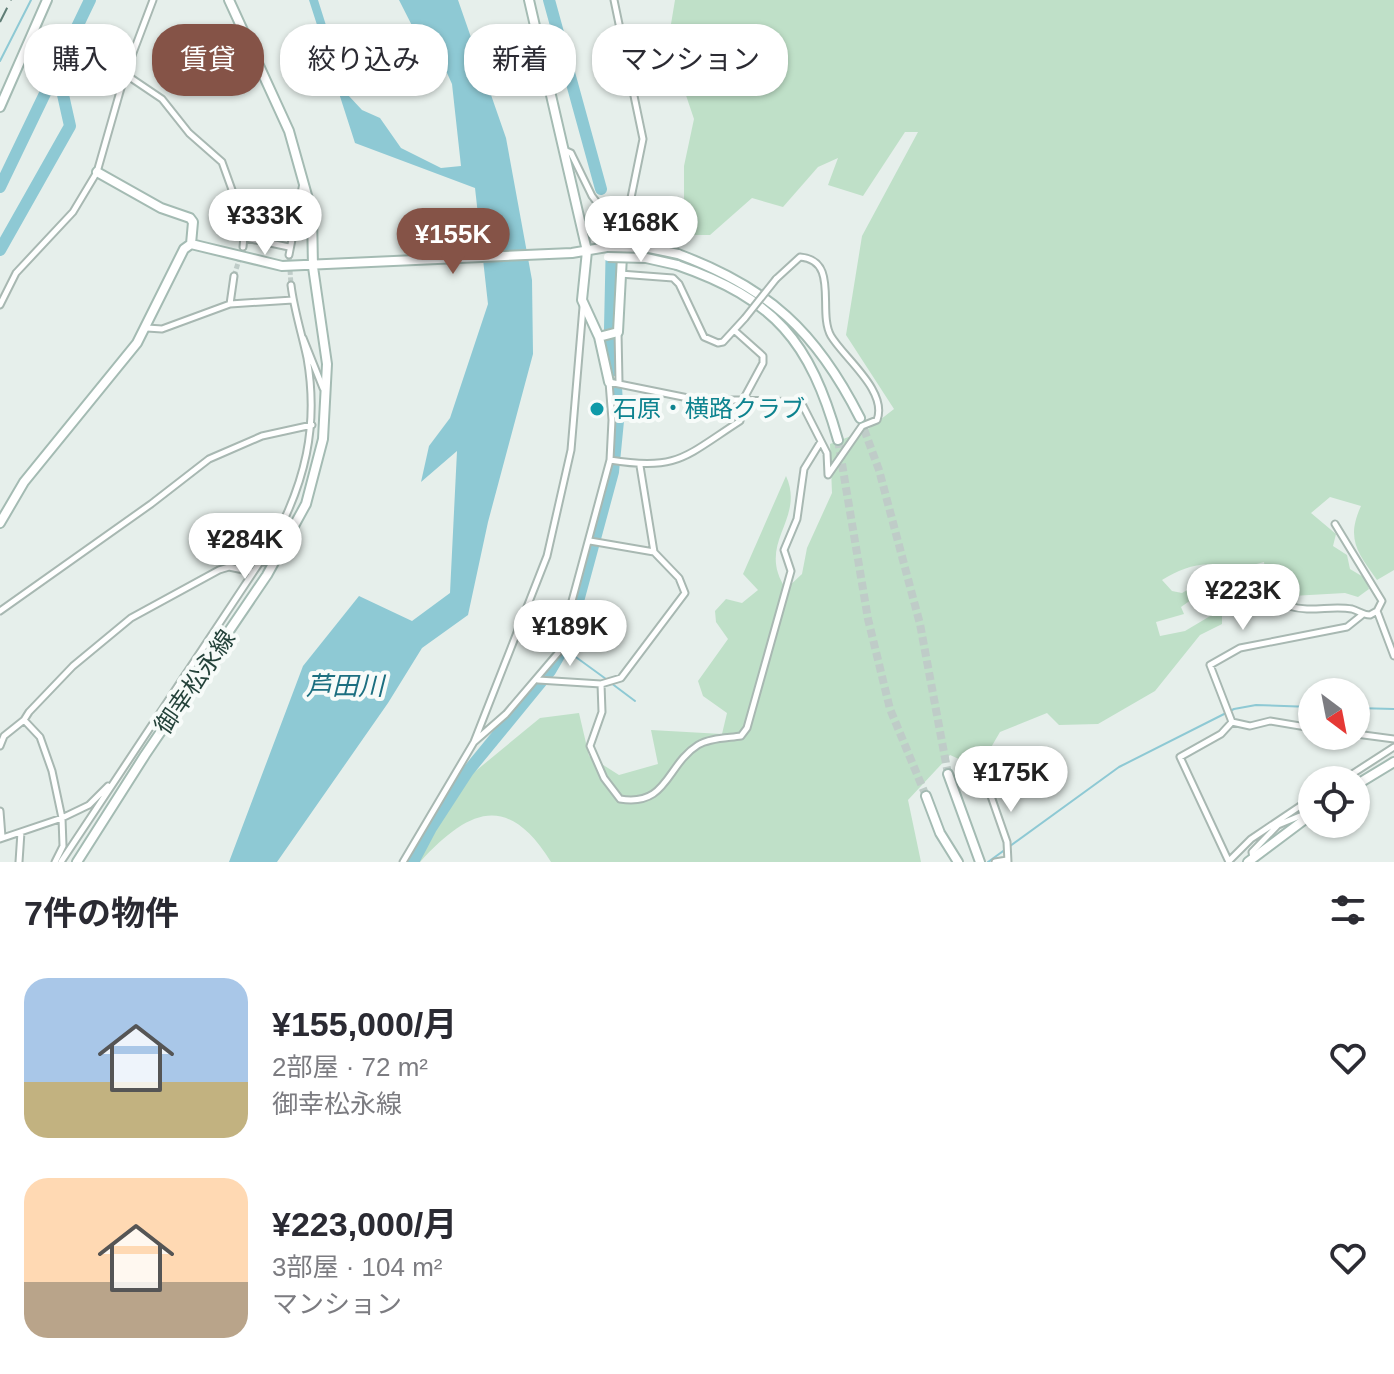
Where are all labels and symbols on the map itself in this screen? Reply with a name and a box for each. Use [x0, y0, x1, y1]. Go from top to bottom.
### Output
pin: ¥333K [209, 189, 321, 257]
pin: ¥168K [585, 196, 697, 264]
pin: ¥155K [397, 208, 509, 276]
place label: 石原・横路クラブ [613, 395, 805, 422]
marker: 石原・横路クラブ [588, 400, 606, 418]
pin: ¥284K [189, 513, 301, 581]
pin: ¥223K [1187, 564, 1299, 632]
pin: ¥189K [514, 600, 626, 668]
street label: 御幸松永線 [149, 625, 240, 739]
water label: 芦田川 [306, 671, 387, 701]
north arrow [1298, 678, 1370, 750]
pin: ¥175K [955, 746, 1067, 814]

